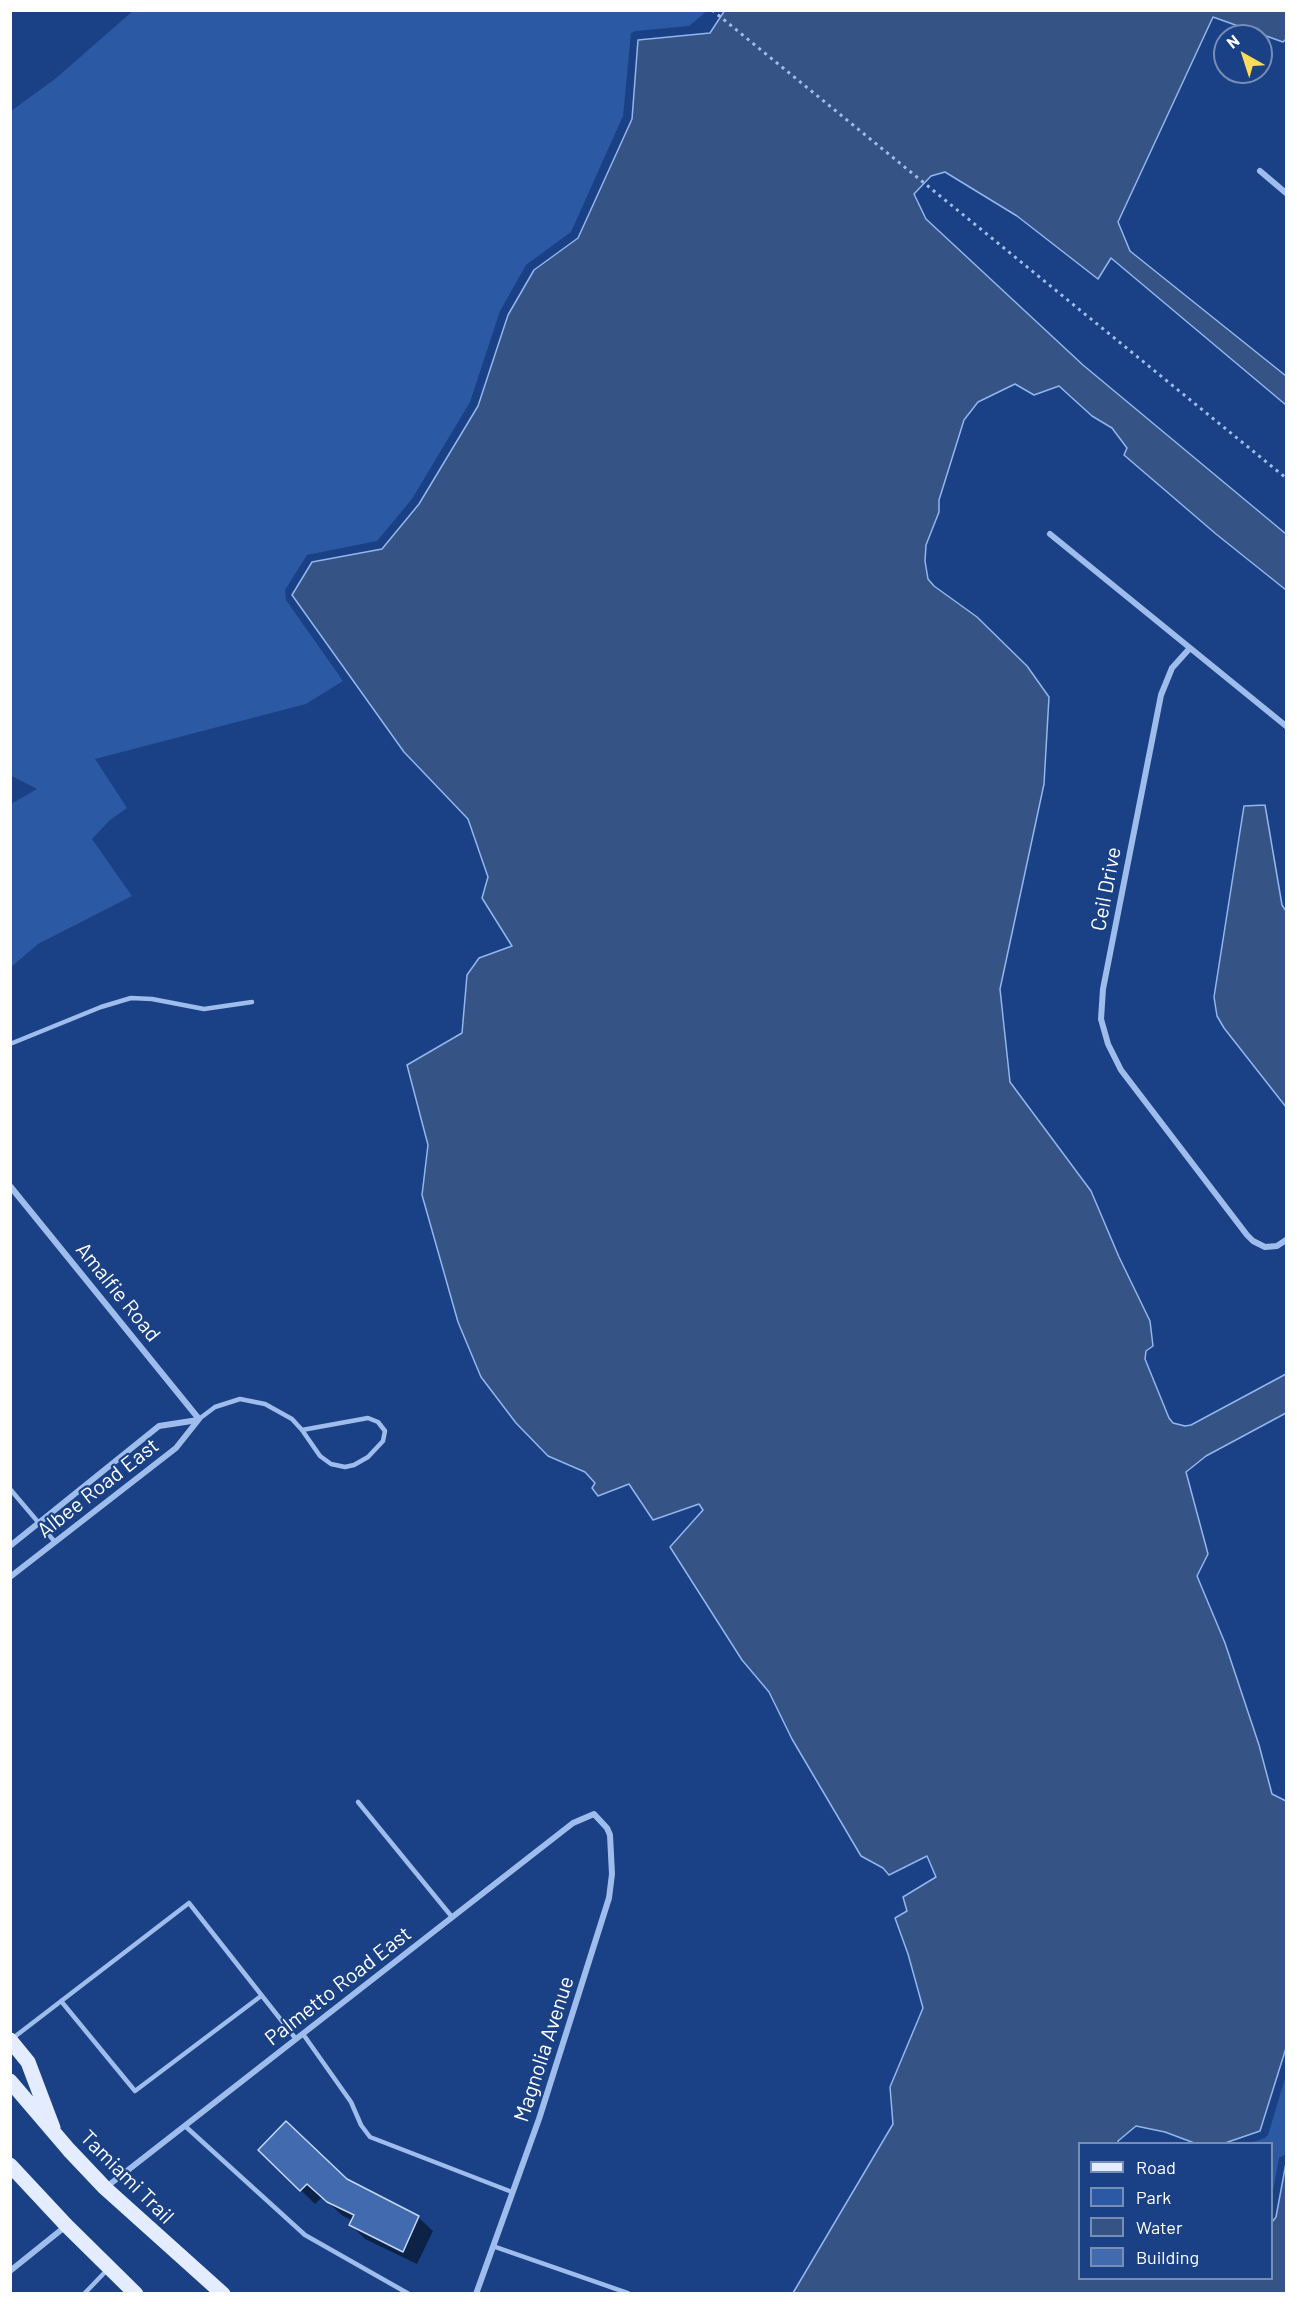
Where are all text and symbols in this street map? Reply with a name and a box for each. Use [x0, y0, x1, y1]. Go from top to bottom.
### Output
north arrow [1213, 24, 1273, 84]
text: N [1222, 30, 1243, 52]
street label: Ceil Drive [1086, 845, 1126, 933]
street label: Amalfie Road [70, 1237, 166, 1347]
street label: Albee Road East [32, 1433, 164, 1543]
street label: Palmetto Road East [260, 1921, 416, 2051]
street label: Magnolia Avenue [509, 1973, 579, 2125]
street label: Tamiami Trail [75, 2125, 179, 2229]
legend [1078, 2142, 1273, 2280]
text: Road [1136, 2156, 1176, 2178]
text: Park [1136, 2186, 1171, 2208]
text: Water [1136, 2216, 1183, 2238]
text: Building [1136, 2246, 1199, 2268]

